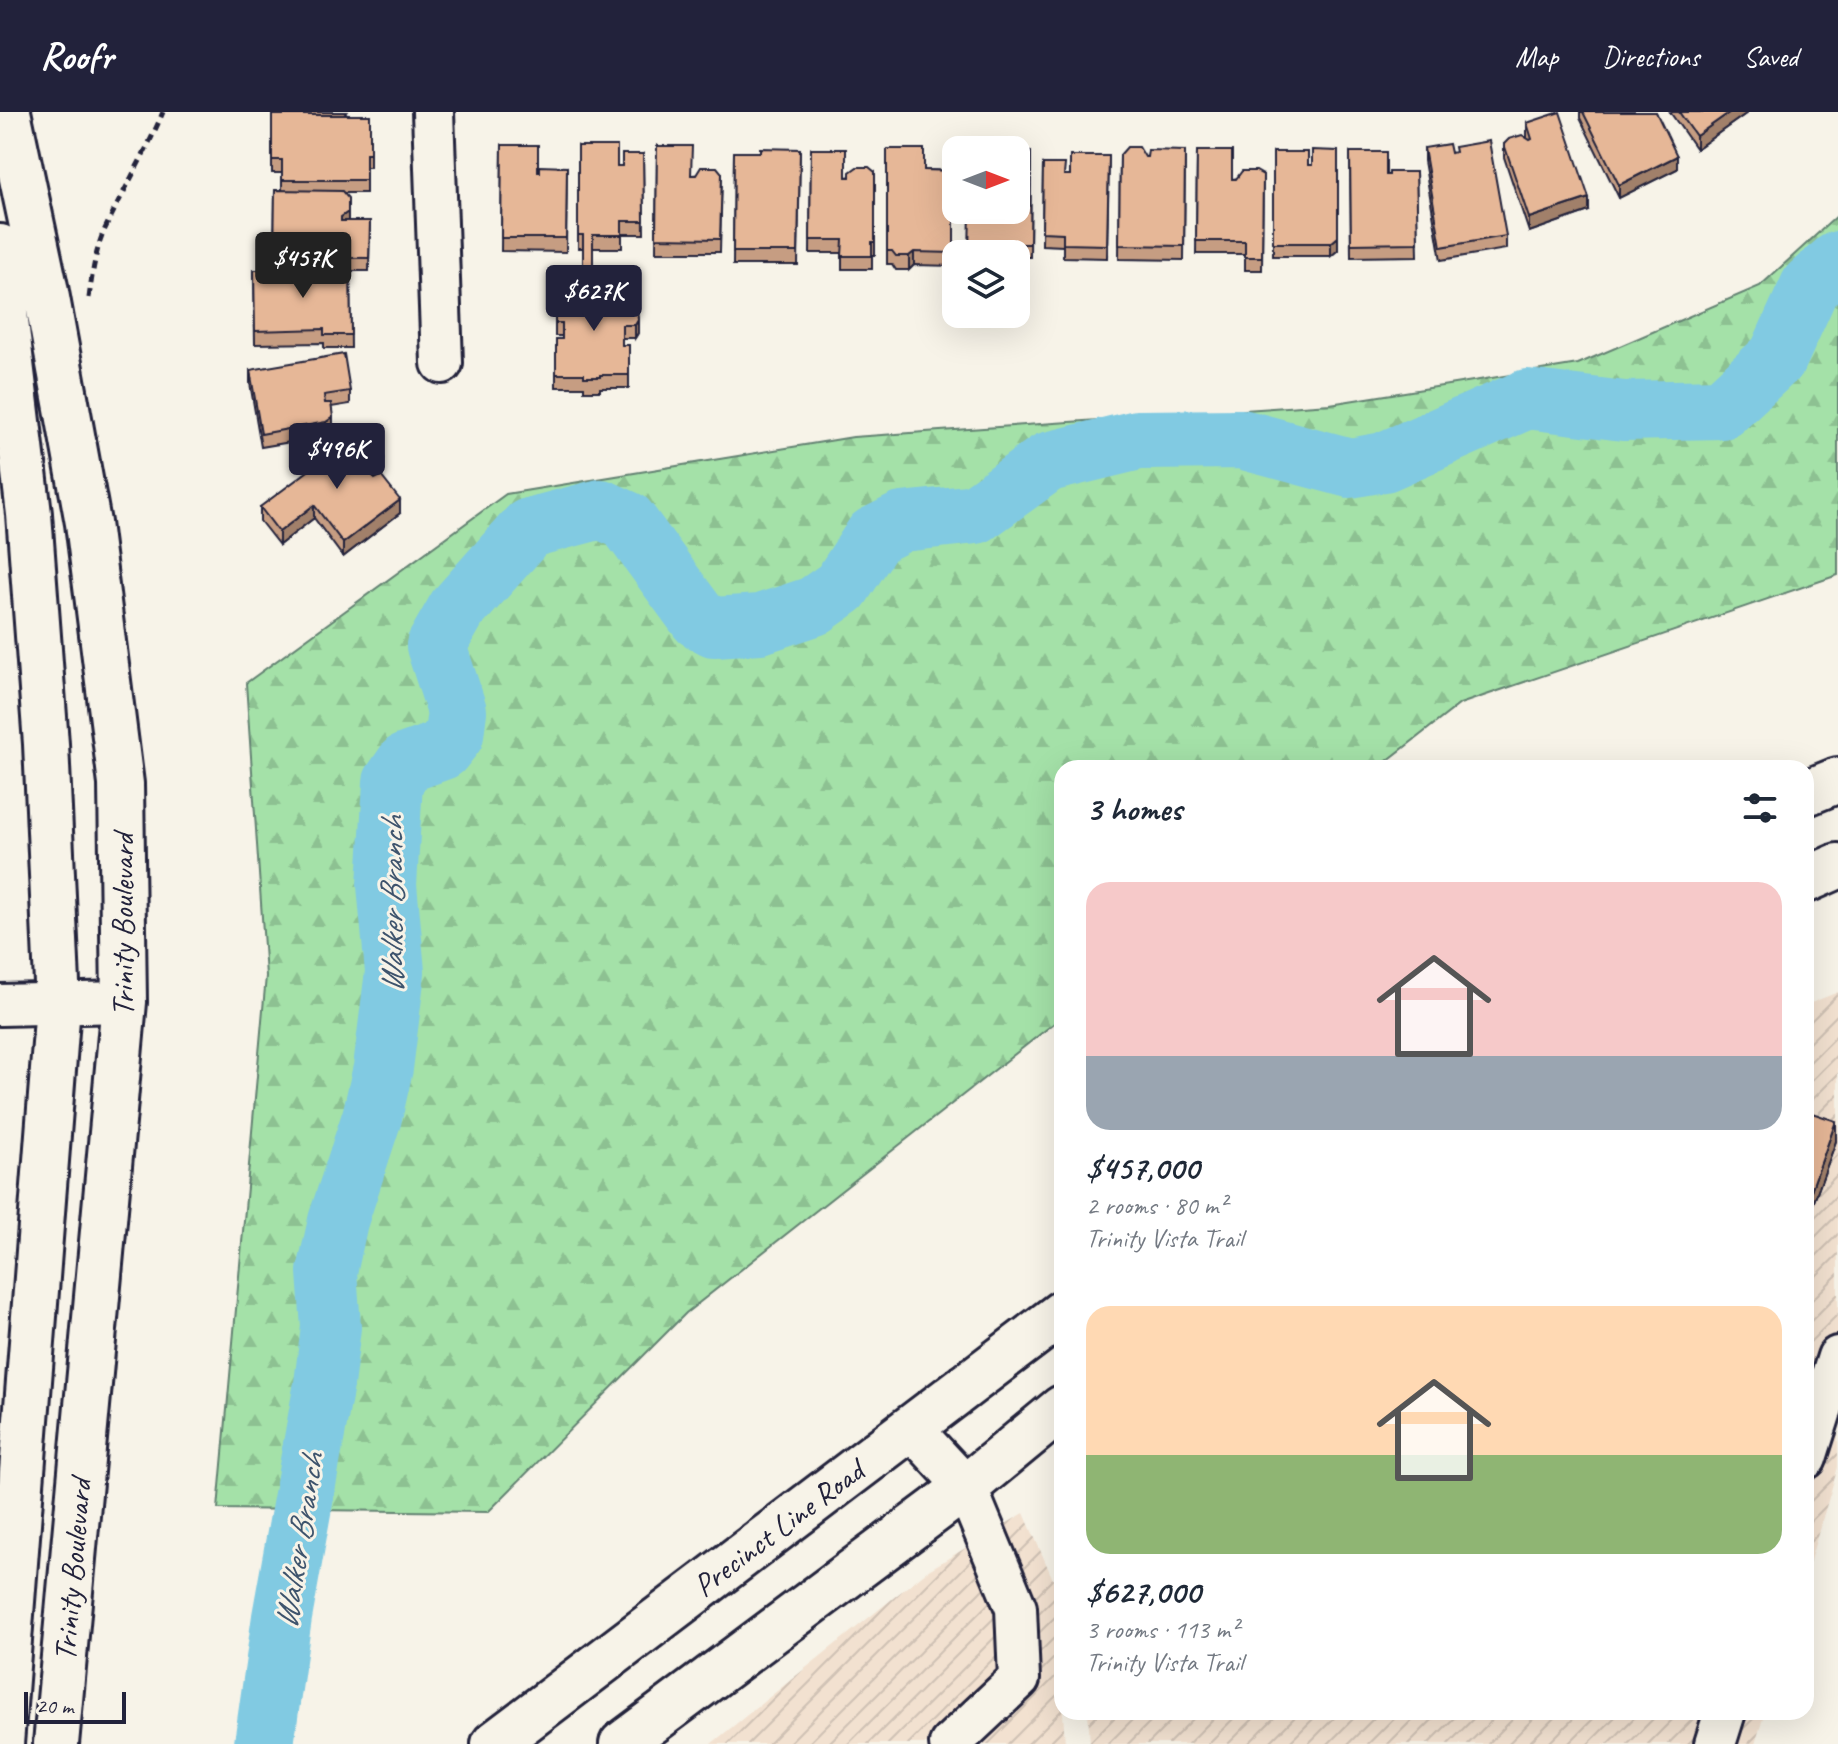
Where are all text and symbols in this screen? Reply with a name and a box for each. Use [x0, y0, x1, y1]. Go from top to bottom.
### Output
text: Roofr [40, 33, 113, 80]
text: Map [1515, 39, 1558, 74]
text: Directions [1602, 39, 1700, 74]
text: Saved [1744, 39, 1798, 74]
north arrow [942, 136, 1030, 224]
map controls [942, 136, 1030, 328]
pin: $457K [247, 232, 359, 300]
button: layers [942, 240, 1030, 328]
text: $457K [273, 241, 333, 274]
pin: $627K [538, 265, 650, 333]
text: $627K [564, 274, 624, 307]
pin: $496K [281, 423, 393, 491]
text: $496K [307, 432, 367, 465]
icon: filters [1738, 786, 1782, 830]
text: 3 homes [1086, 787, 1182, 830]
water label: Walker Branch [370, 814, 413, 993]
street label: Trinity Boulevard [102, 828, 143, 1016]
icon: home [1362, 934, 1506, 1078]
text: $457,000 [1086, 1146, 1199, 1189]
text: 2 rooms · 80 m² [1086, 1189, 1227, 1222]
text: Trinity Vista Trail [1086, 1222, 1243, 1255]
icon: home [1362, 1358, 1506, 1502]
water label: Walker Branch [263, 1448, 334, 1632]
street label: Precinct Line Road [685, 1448, 875, 1606]
street label: Trinity Boulevard [44, 1472, 101, 1663]
text: $627,000 [1086, 1570, 1200, 1613]
text: 3 rooms · 113 m² [1086, 1613, 1238, 1646]
text: Trinity Vista Trail [1086, 1646, 1243, 1679]
scale bar [24, 1688, 126, 1724]
text: 20 m [36, 1692, 73, 1720]

